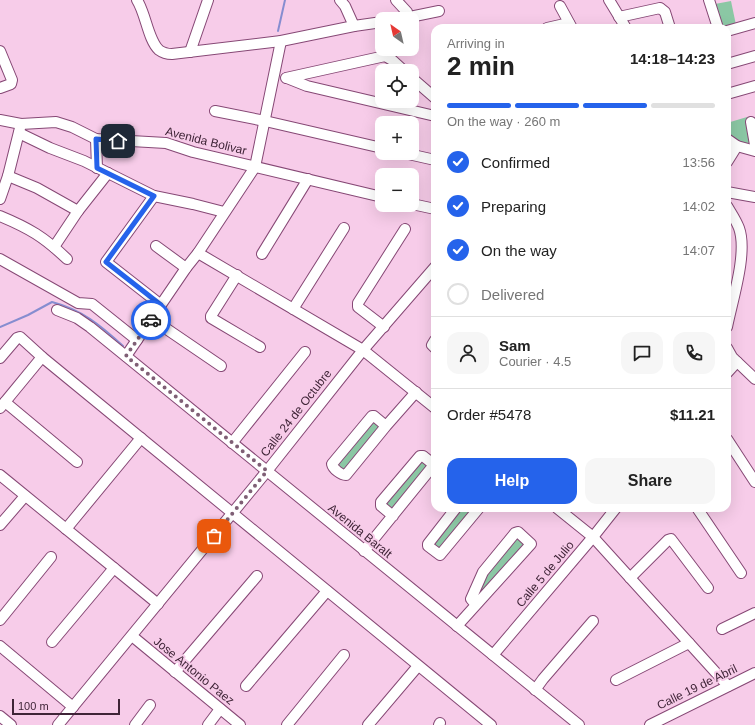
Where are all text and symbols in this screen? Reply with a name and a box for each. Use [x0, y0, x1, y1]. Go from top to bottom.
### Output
north arrow [375, 12, 419, 56]
map controls [375, 12, 419, 212]
text: Arriving in [447, 36, 505, 51]
text: 14:18–14:23 [630, 50, 715, 67]
text: 2 min [447, 51, 515, 81]
button: locate [375, 64, 419, 108]
text: On the way · 260 m [447, 114, 560, 129]
button: + [375, 116, 419, 160]
pin [101, 124, 135, 158]
street label: Avenida Bolivar [164, 124, 248, 158]
icon: home [107, 130, 129, 152]
icon: check [447, 151, 469, 173]
text: Confirmed [481, 154, 550, 171]
text: 13:56 [682, 155, 715, 170]
button: − [375, 168, 419, 212]
icon: check [447, 195, 469, 217]
text: Preparing [481, 198, 546, 215]
text: 14:02 [682, 199, 715, 214]
icon: check [447, 239, 469, 261]
text: On the way [481, 242, 557, 259]
text: 14:07 [682, 243, 715, 258]
text: Delivered [481, 286, 544, 303]
courier [131, 300, 171, 340]
icon: car [140, 309, 162, 331]
button: person [447, 332, 489, 374]
button: chat [621, 332, 663, 374]
button: phone [673, 332, 715, 374]
text: Sam [499, 337, 531, 354]
text: Courier · 4.5 [499, 354, 571, 369]
street label: Calle 24 de Octubre [258, 366, 335, 459]
text: Order #5478 [447, 406, 531, 423]
text: $11.21 [670, 406, 715, 423]
button: Help [447, 458, 577, 504]
button: Share [585, 458, 715, 504]
street label: Avenida Baralt [325, 501, 395, 561]
pin [197, 519, 231, 553]
icon: bag [203, 525, 225, 547]
street label: Calle 5 de Julio [513, 538, 577, 610]
street label: Jose Antonio Paez [151, 634, 237, 708]
street label: Calle 19 de Abril [655, 662, 739, 712]
scale bar [12, 697, 120, 716]
text: 100 m [18, 700, 49, 712]

